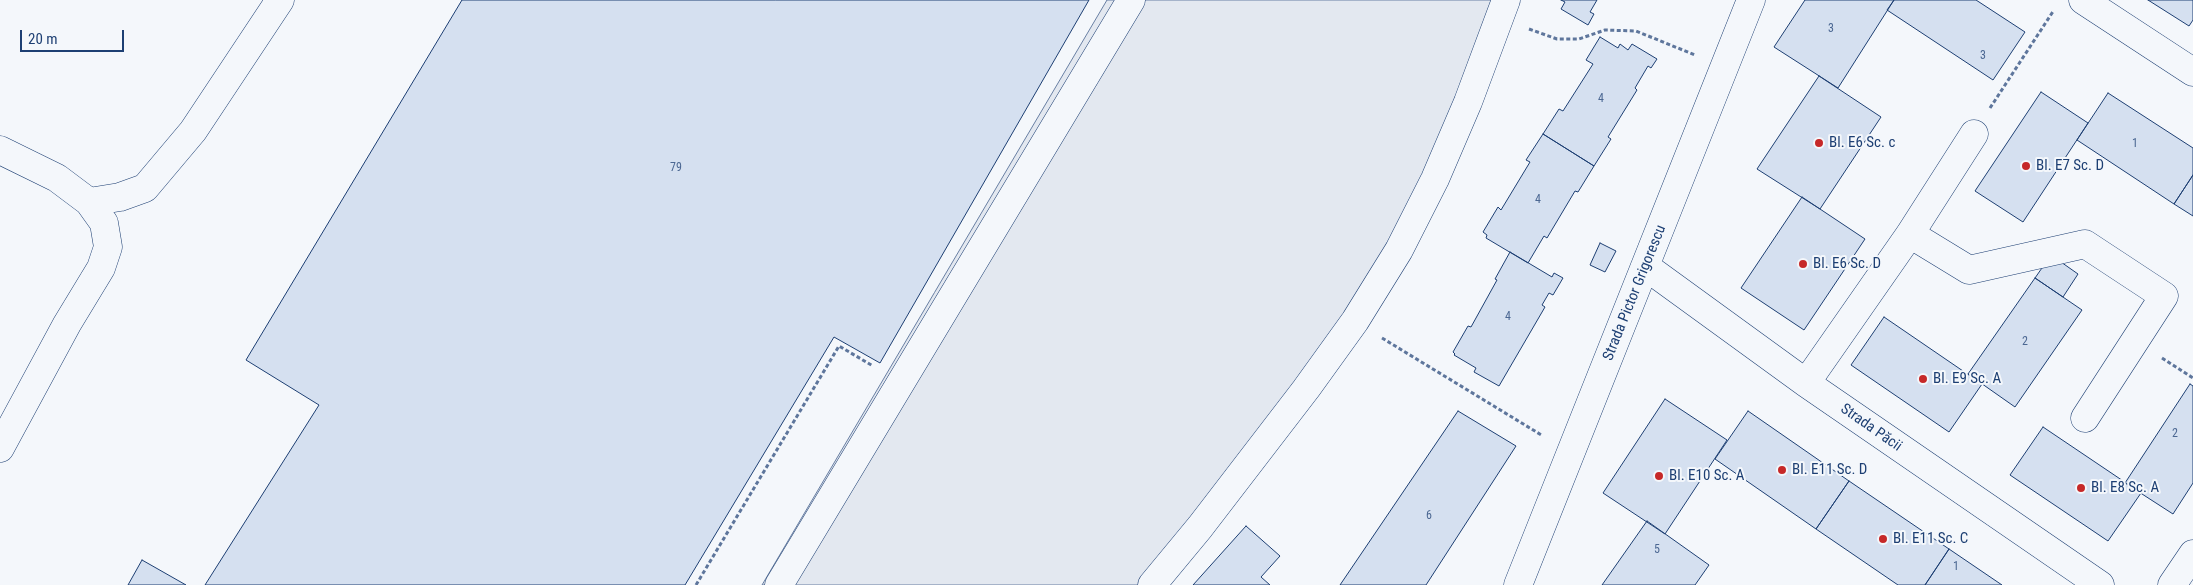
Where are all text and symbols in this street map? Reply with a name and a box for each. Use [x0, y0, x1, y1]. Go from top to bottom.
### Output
scale bar [22, 20, 126, 52]
house number: 3 [1828, 22, 1834, 36]
text: 20 m [28, 30, 58, 48]
house number: 3 [1980, 49, 1986, 63]
house number: 4 [1598, 92, 1604, 106]
place label: Bl. E6 Sc. c [1829, 134, 1895, 152]
marker: Bl. E6 Sc. c [1813, 137, 1825, 149]
house number: 1 [2132, 137, 2138, 151]
place label: Bl. E7 Sc. D [2036, 157, 2104, 175]
marker: Bl. E7 Sc. D [2020, 160, 2032, 172]
house number: 79 [670, 161, 682, 175]
house number: 4 [1535, 193, 1541, 207]
street label: Strada Pictor Grigorescu [1600, 223, 1670, 363]
place label: Bl. E6 Sc. D [1813, 255, 1881, 273]
marker: Bl. E6 Sc. D [1797, 258, 1809, 270]
house number: 4 [1505, 310, 1511, 324]
house number: 2 [2022, 335, 2028, 349]
place label: Bl. E9 Sc. A [1933, 370, 2001, 388]
marker: Bl. E9 Sc. A [1917, 373, 1929, 385]
street label: Strada Păcii [1837, 400, 1905, 456]
house number: 2 [2172, 427, 2178, 441]
place label: Bl. E11 Sc. D [1792, 461, 1867, 479]
marker: Bl. E11 Sc. D [1776, 464, 1788, 476]
place label: Bl. E10 Sc. A [1669, 467, 1744, 485]
marker: Bl. E10 Sc. A [1653, 470, 1665, 482]
place label: Bl. E8 Sc. A [2091, 479, 2159, 497]
marker: Bl. E8 Sc. A [2075, 482, 2087, 494]
house number: 6 [1426, 509, 1432, 523]
place label: Bl. E11 Sc. C [1893, 530, 1968, 548]
marker: Bl. E11 Sc. C [1877, 533, 1889, 545]
house number: 5 [1654, 543, 1660, 557]
house number: 1 [1953, 560, 1959, 574]

